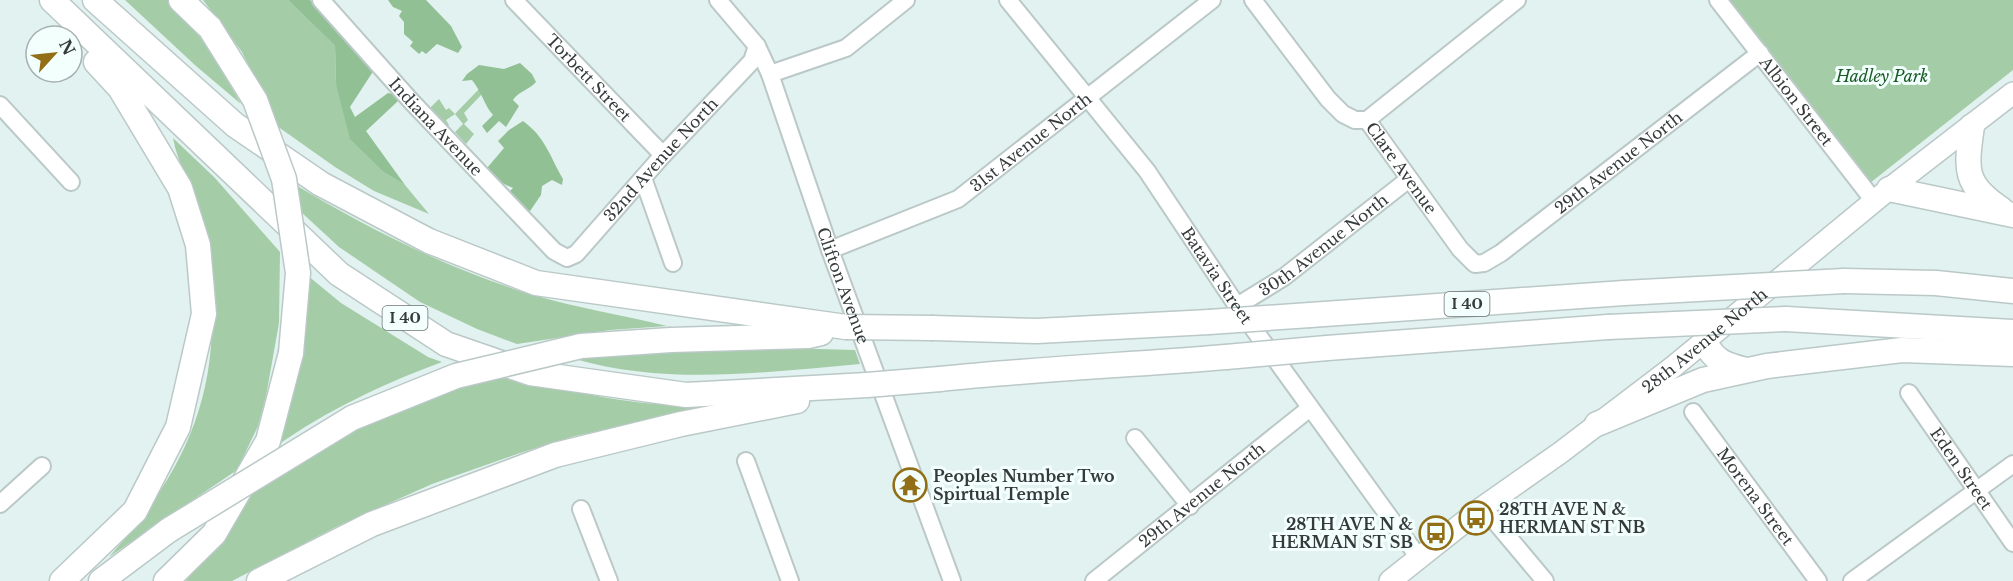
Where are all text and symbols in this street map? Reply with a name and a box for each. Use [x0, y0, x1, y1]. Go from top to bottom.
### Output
north arrow [24, 24, 84, 84]
street label: Torbett Street [542, 30, 635, 126]
text: N [55, 36, 80, 58]
street label: Albion Street [1755, 52, 1837, 150]
park label: Hadley Park [1835, 66, 1928, 86]
street label: Indiana Avenue [385, 73, 487, 180]
street label: 31st Avenue North [966, 88, 1095, 196]
street label: 32nd Avenue North [599, 94, 722, 225]
street label: 29th Avenue North [1550, 107, 1686, 218]
street label: Clare Avenue [1362, 118, 1441, 218]
street label: 30th Avenue North [1255, 189, 1392, 300]
street label: Batavia Street [1177, 223, 1257, 328]
street label: Clifton Avenue [813, 225, 874, 347]
street label: 28th Avenue North [1638, 284, 1771, 397]
road number: I 40 [1444, 292, 1490, 316]
road number: I 40 [382, 306, 428, 330]
street label: Eden Street [1926, 424, 1997, 514]
street label: 29th Avenue North [1135, 438, 1269, 551]
street label: Morena Street [1713, 444, 1798, 549]
place label: Peoples Number Two Spirtual Temple [933, 466, 1115, 504]
temple icon: Peoples Number Two Spirtual Temple [892, 467, 928, 503]
place label: 28TH AVE N & HERMAN ST NB [1499, 499, 1645, 537]
bus stop icon: 28TH AVE N & HERMAN ST NB [1458, 500, 1494, 536]
place label: 28TH AVE N & HERMAN ST SB [1271, 514, 1413, 552]
bus stop icon: 28TH AVE N & HERMAN ST SB [1418, 515, 1454, 551]

